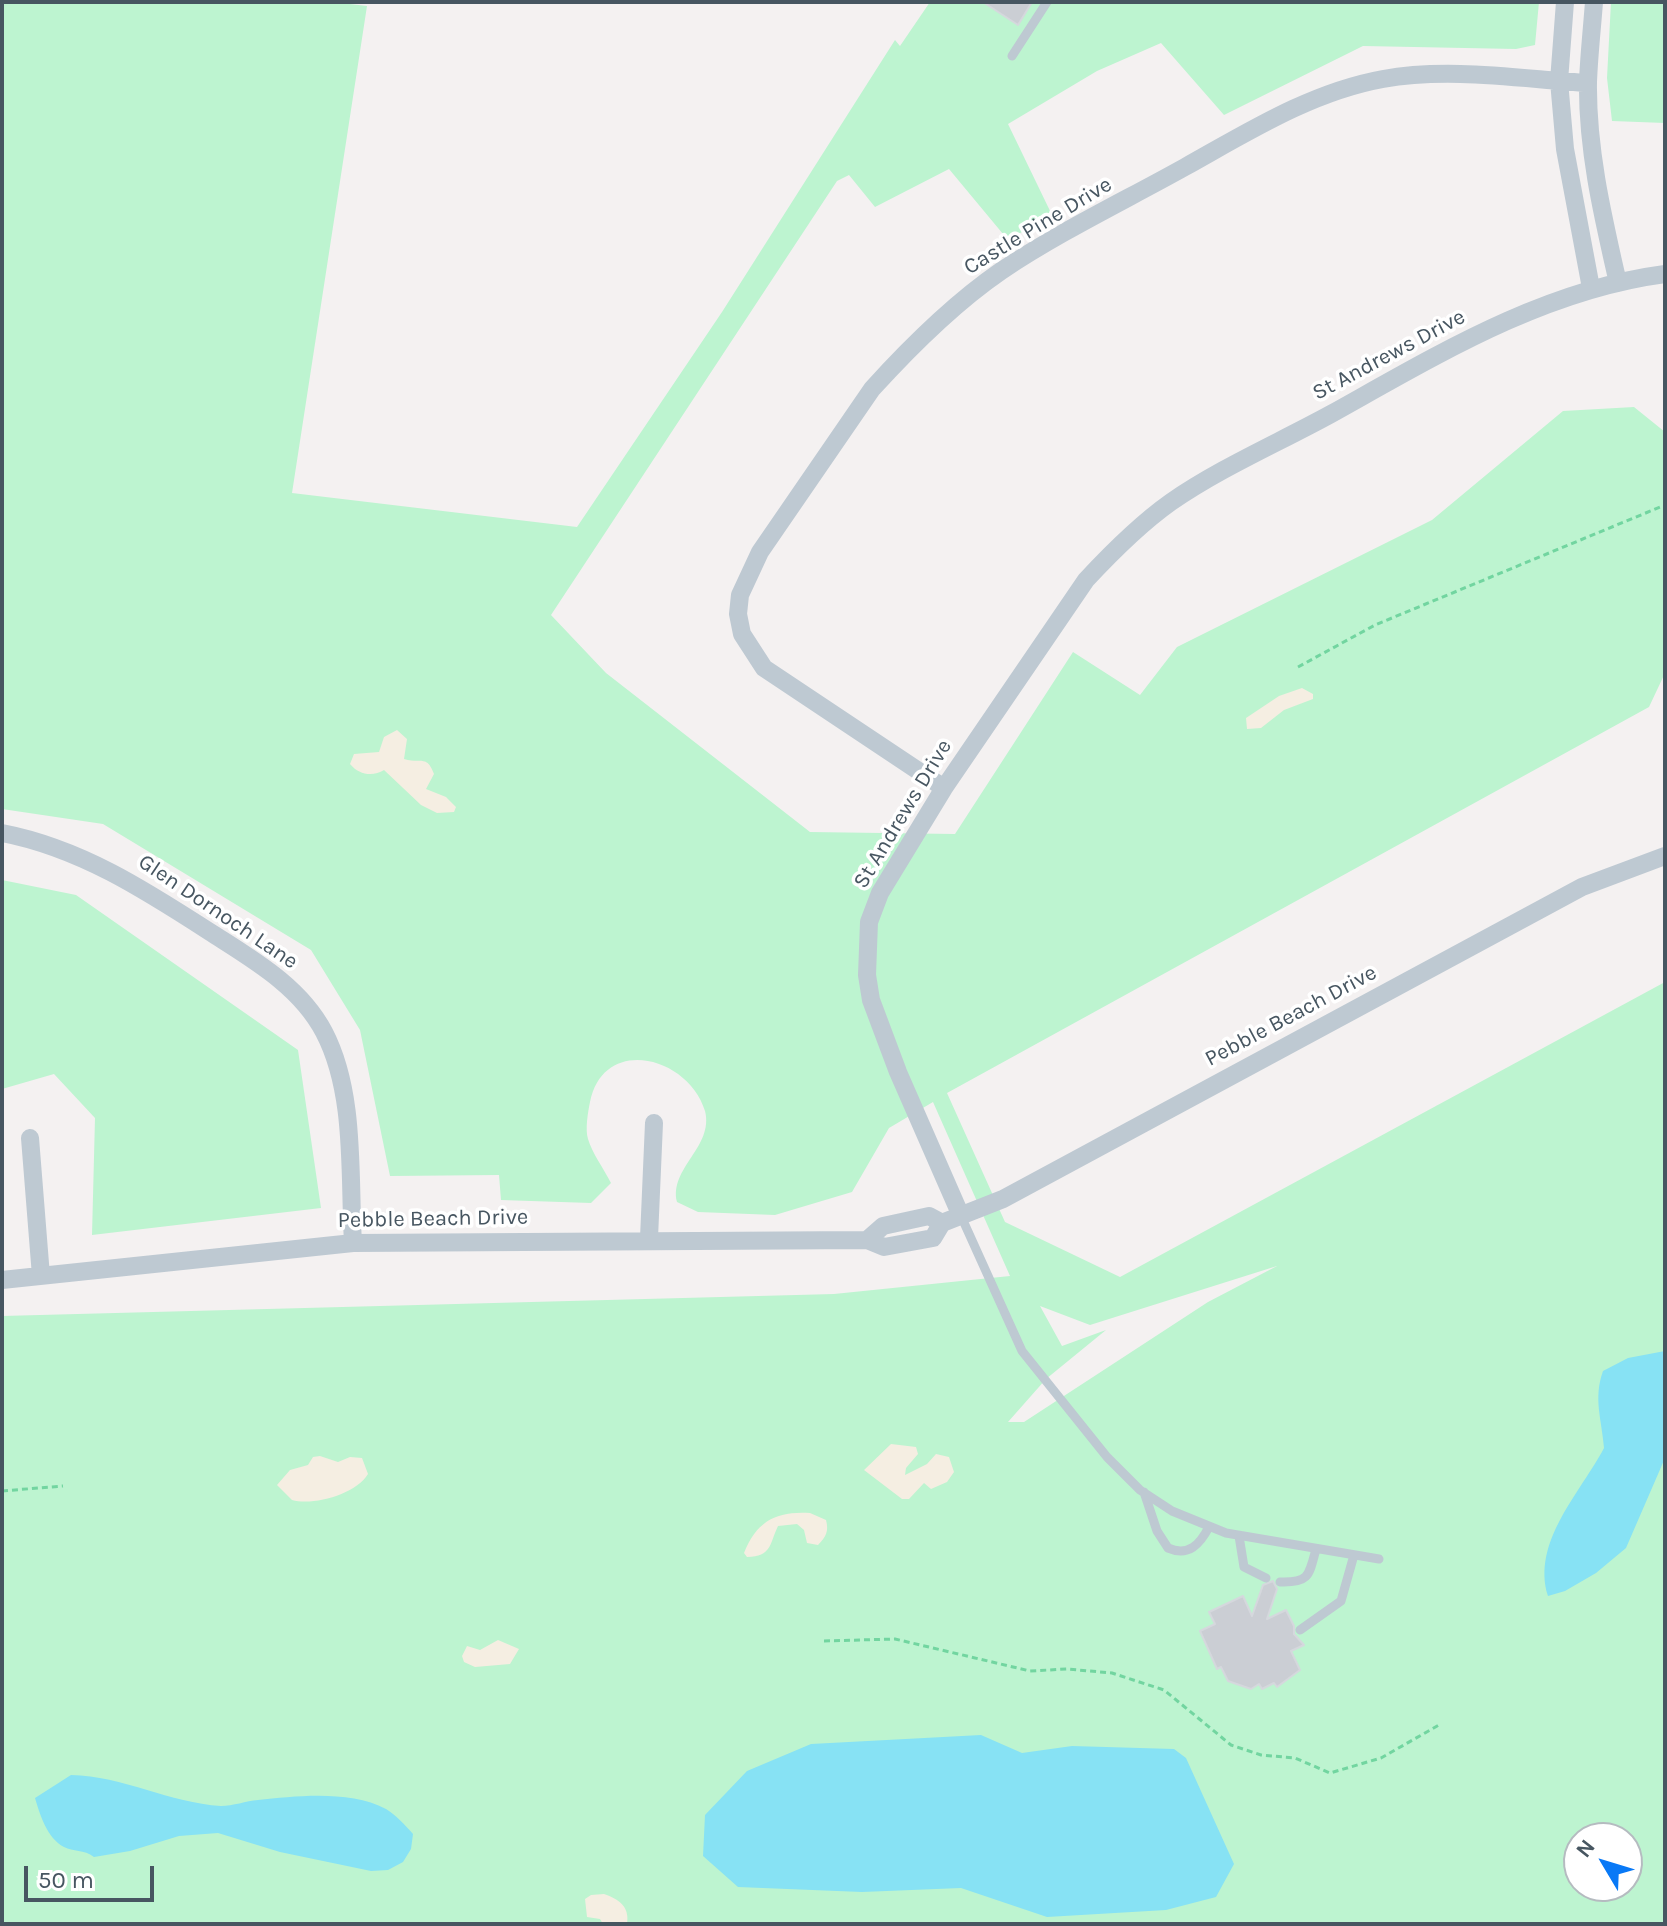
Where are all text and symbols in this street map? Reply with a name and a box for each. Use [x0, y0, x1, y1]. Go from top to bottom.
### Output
street label: Castle Pine Drive [959, 171, 1117, 281]
street label: St Andrews Drive [1308, 304, 1470, 406]
street label: St Andrews Drive [848, 735, 958, 893]
street label: Glen Dornoch Lane [133, 849, 303, 975]
street label: Pebble Beach Drive [1201, 960, 1381, 1072]
street label: Pebble Beach Drive [338, 1204, 528, 1234]
north arrow [1563, 1822, 1643, 1902]
text: N [1571, 1834, 1601, 1863]
scale bar [28, 1850, 158, 1900]
text: 50 m [38, 1866, 94, 1894]

